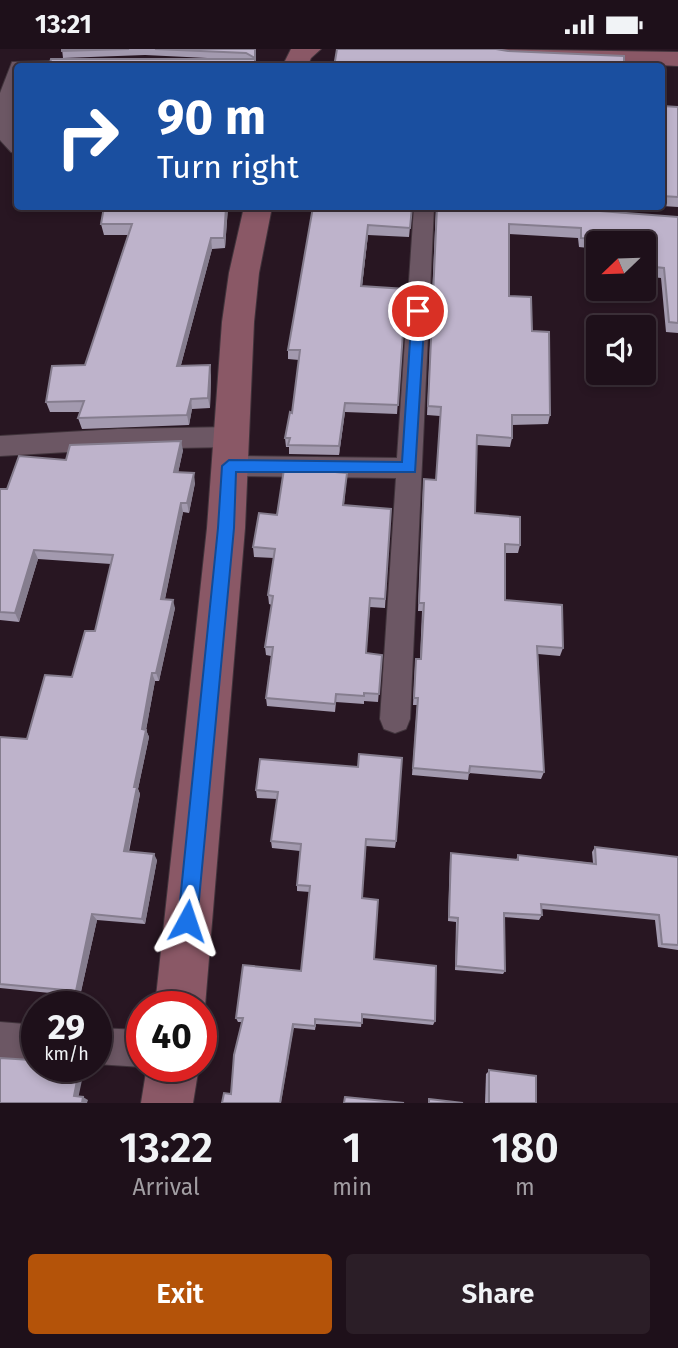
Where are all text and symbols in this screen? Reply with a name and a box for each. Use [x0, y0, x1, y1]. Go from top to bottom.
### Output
text: 13:21 [35, 9, 92, 40]
text: 90 m [157, 88, 266, 147]
icon: right [42, 91, 133, 182]
text: Turn right [157, 148, 299, 186]
north arrow [586, 231, 656, 301]
map controls [586, 231, 656, 385]
pin [388, 281, 448, 341]
icon: arrive [399, 292, 437, 330]
button: sound [586, 315, 656, 385]
position arrow [150, 884, 224, 958]
speed limit sign: 40 [126, 991, 217, 1082]
text: 29 [48, 1006, 85, 1048]
text: km/h [44, 1043, 89, 1065]
text: 13:22 [119, 1123, 213, 1173]
text: 1 [343, 1123, 362, 1173]
text: 180 [491, 1123, 559, 1173]
text: Arrival [132, 1173, 200, 1201]
text: min [332, 1173, 372, 1201]
text: m [515, 1173, 535, 1201]
button: Exit [28, 1254, 332, 1334]
button: Share [346, 1254, 650, 1334]

